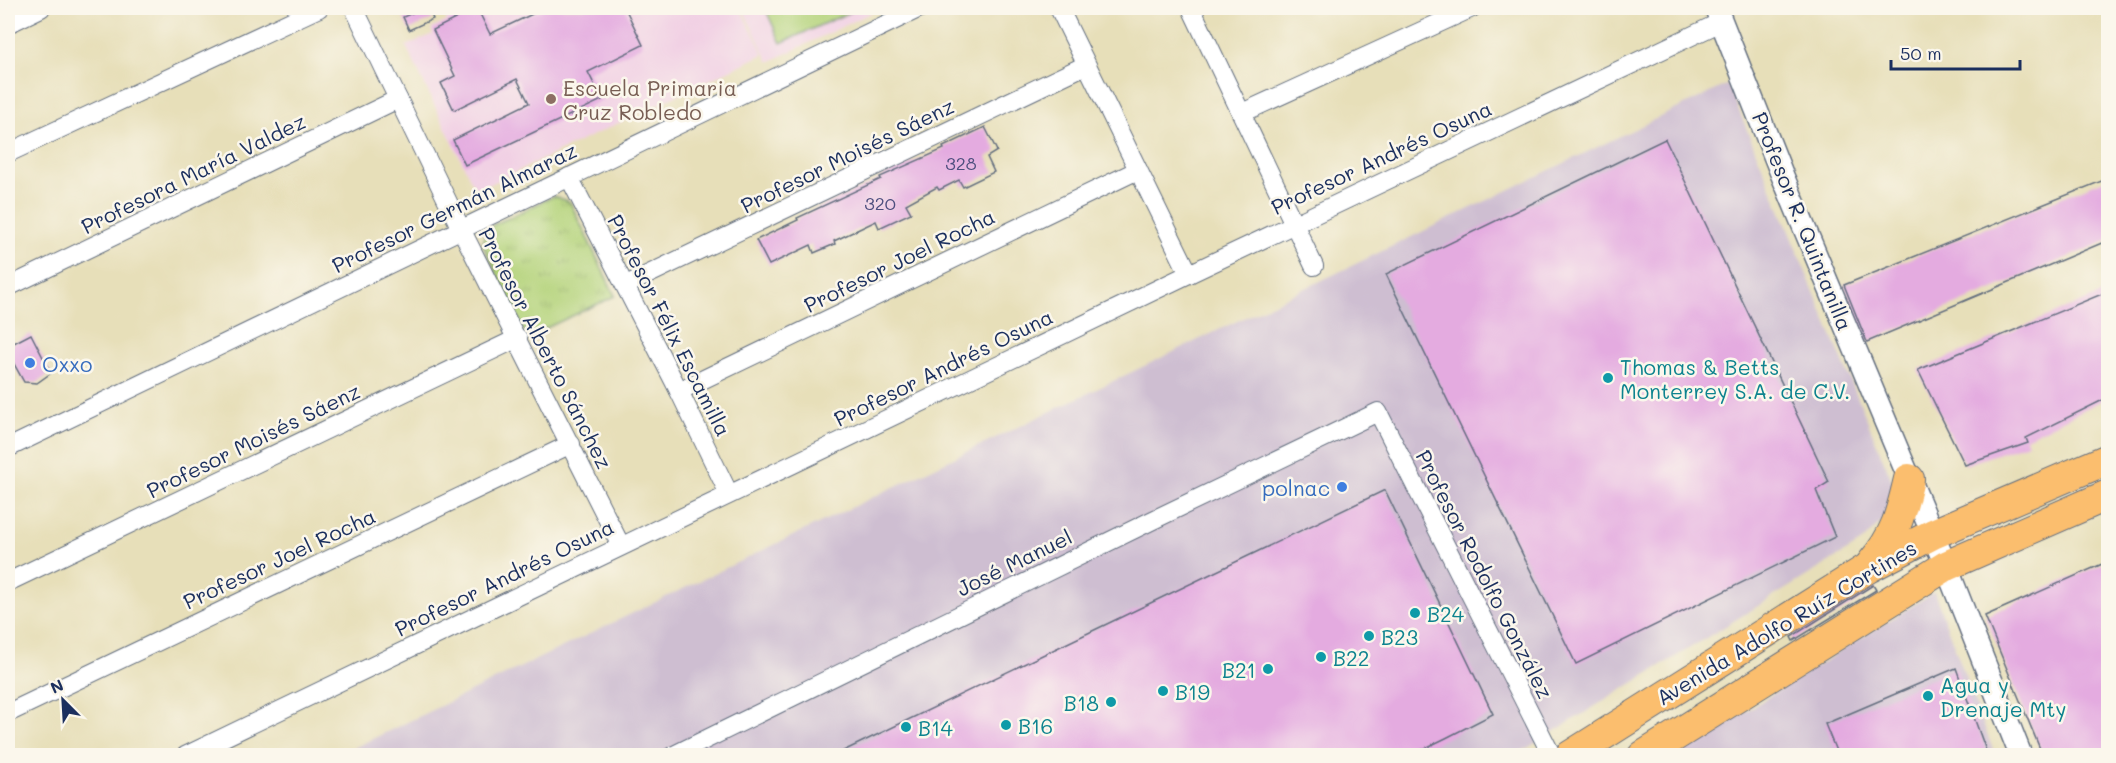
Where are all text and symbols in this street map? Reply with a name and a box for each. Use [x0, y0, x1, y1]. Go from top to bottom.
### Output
scale bar [1891, 33, 2020, 71]
text: 50 m [1900, 41, 1942, 65]
place label: Escuela Primaria Cruz Robledo [563, 74, 737, 125]
marker: Escuela Primaria Cruz Robledo [544, 92, 558, 106]
street label: Profesor Moisés Sáenz [736, 92, 958, 218]
street label: Profesor Andrés Osuna [1266, 94, 1496, 220]
street label: Profesora María Valdez [76, 107, 310, 239]
street label: Profesor R. Quintanilla [1747, 108, 1859, 334]
street label: Profesor Germán Almaraz [327, 136, 581, 278]
house number: 328 [945, 151, 977, 175]
house number: 320 [864, 191, 896, 215]
street label: Profesor Joel Rocha [799, 202, 999, 318]
street label: Profesor Félix Escamilla [602, 210, 738, 440]
street label: Profesor Alberto Sánchez [473, 223, 619, 473]
street label: Profesor Andrés Osuna [829, 302, 1057, 432]
place label: Oxxo [42, 350, 92, 377]
place label: Thomas & Betts Monterrey S.A. de C.V. [1620, 353, 1850, 404]
marker: Oxxo [23, 356, 37, 370]
marker: Thomas & Betts Monterrey S.A. de C.V. [1601, 371, 1615, 385]
street label: Profesor Moisés Sáenz [142, 377, 364, 503]
street label: Profesor Rodolfo González [1410, 445, 1560, 703]
place label: polnac [1262, 474, 1330, 501]
marker: polnac [1335, 480, 1349, 494]
street label: Profesor Joel Rocha [179, 502, 379, 614]
street label: Profesor Andrés Osuna [390, 512, 618, 642]
street label: José Manuel [952, 522, 1076, 602]
street label: Avenida Adolfo Ruíz Cortines [1651, 533, 1921, 711]
place label: B24 [1427, 600, 1465, 627]
marker: B24 [1408, 606, 1422, 620]
place label: B23 [1381, 623, 1418, 650]
marker: B23 [1362, 629, 1376, 643]
place label: B22 [1333, 644, 1369, 671]
marker: B22 [1314, 650, 1328, 664]
place label: B21 [1222, 656, 1256, 683]
marker: B21 [1261, 662, 1275, 676]
north arrow [33, 670, 93, 730]
place label: Agua y Drenaje Mty [1940, 671, 2066, 722]
text: N [47, 674, 67, 698]
place label: B19 [1175, 678, 1210, 705]
marker: B19 [1156, 684, 1170, 698]
place label: B18 [1064, 689, 1099, 716]
marker: Agua y Drenaje Mty [1921, 689, 1935, 703]
marker: B18 [1104, 695, 1118, 709]
place label: B16 [1018, 712, 1053, 739]
place label: B14 [918, 714, 953, 741]
marker: B16 [999, 718, 1013, 732]
marker: B14 [899, 720, 913, 734]

